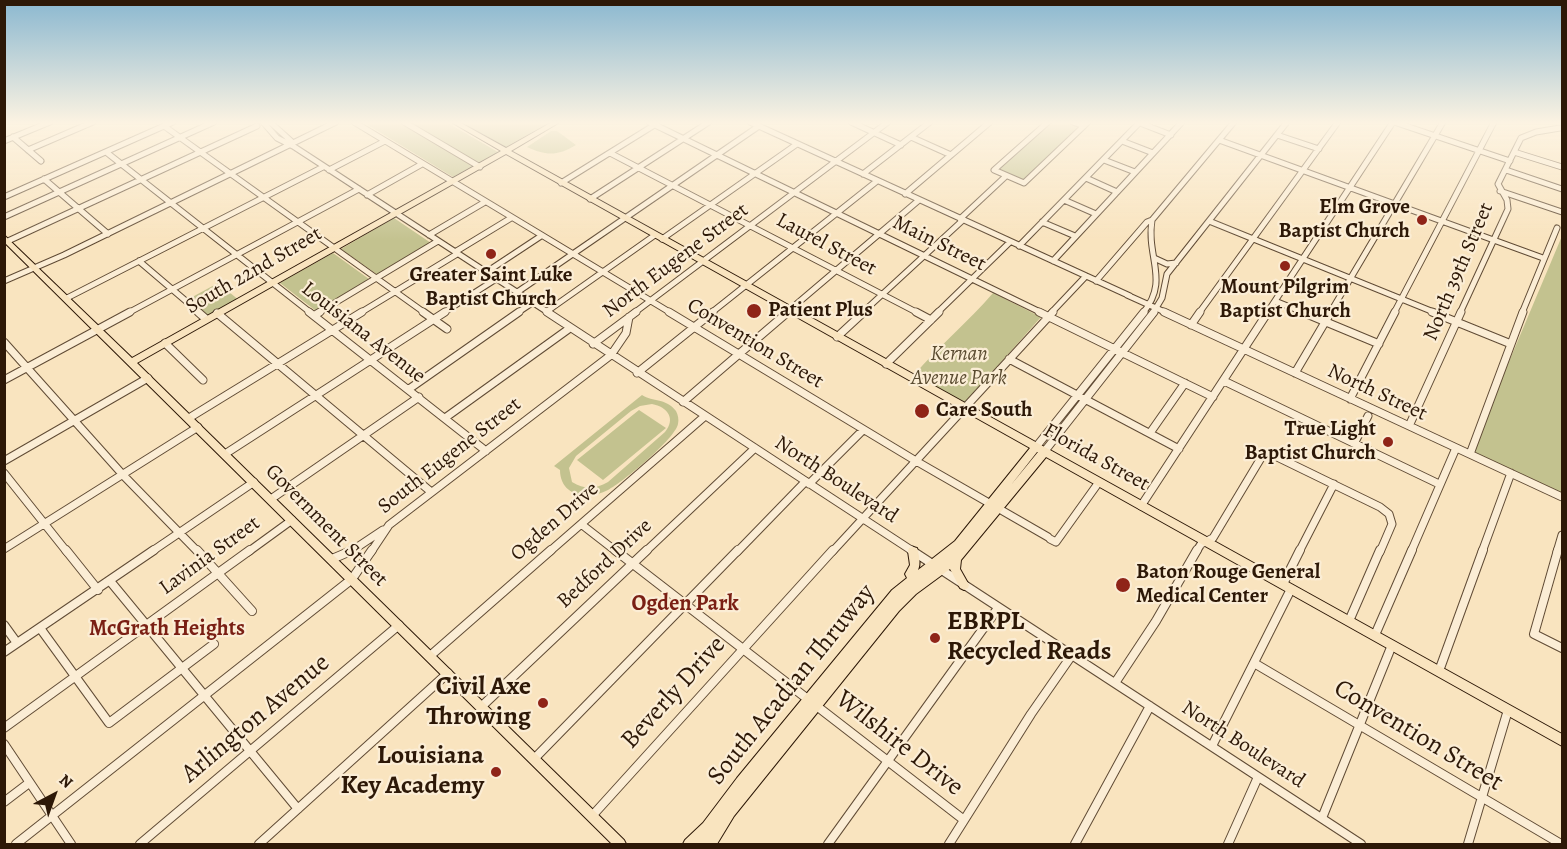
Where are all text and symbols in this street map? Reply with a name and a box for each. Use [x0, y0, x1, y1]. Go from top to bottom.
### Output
place label: Elm Grove Baptist Church [1278, 195, 1410, 245]
street label: North Eugene Street [598, 198, 754, 324]
street label: North 39th Street [1419, 199, 1499, 345]
street label: Laurel Street [772, 208, 880, 282]
street label: Main Street [888, 211, 990, 277]
marker: Elm Grove Baptist Church [1415, 213, 1429, 227]
street label: South 22nd Street [181, 222, 327, 320]
marker: Greater Saint Luke Baptist Church [484, 247, 498, 261]
marker: Mount Pilgrim Baptist Church [1278, 259, 1292, 273]
place label: Greater Saint Luke Baptist Church [409, 263, 573, 313]
place label: Mount Pilgrim Baptist Church [1219, 275, 1351, 325]
street label: Louisiana Avenue [296, 277, 430, 389]
street label: Convention Street [682, 293, 828, 395]
place label: Patient Plus [768, 298, 873, 324]
marker: Patient Plus [745, 302, 763, 320]
park label: Kernan Avenue Park [911, 342, 1007, 392]
street label: North Street [1323, 359, 1431, 427]
street label: South Eugene Street [373, 392, 527, 520]
place label: Care South [936, 398, 1033, 424]
marker: Care South [913, 402, 931, 420]
place label: True Light Baptist Church [1244, 417, 1376, 467]
street label: Florida Street [1039, 419, 1153, 497]
street label: North Boulevard [770, 431, 902, 529]
marker: True Light Baptist Church [1381, 435, 1395, 449]
street label: Government Street [260, 460, 392, 592]
street label: Ogden Drive [506, 477, 604, 567]
street label: Lavinia Street [155, 511, 265, 601]
street label: Bedford Drive [552, 514, 658, 614]
place label: Baton Rouge General Medical Center [1136, 560, 1320, 610]
marker: Baton Rouge General Medical Center [1114, 576, 1132, 594]
street label: South Acadian Thruway [701, 578, 883, 792]
district label: Ogden Park [631, 592, 739, 618]
place label: EBRPL Recycled Reads [947, 607, 1111, 668]
district label: McGrath Heights [89, 617, 245, 643]
street label: Beverly Drive [615, 630, 733, 756]
marker: EBRPL Recycled Reads [928, 631, 942, 645]
street label: Arlington Avenue [176, 648, 336, 790]
place label: Civil Axe Throwing [426, 672, 531, 734]
street label: Convention Street [1328, 673, 1508, 799]
street label: Wilshire Drive [829, 684, 969, 804]
marker: Civil Axe Throwing [536, 696, 550, 710]
street label: North Boulevard [1177, 696, 1309, 794]
place label: Louisiana Key Academy [341, 741, 484, 802]
north arrow [24, 765, 84, 825]
marker: Louisiana Key Academy [489, 765, 503, 779]
text: N [54, 769, 77, 794]

